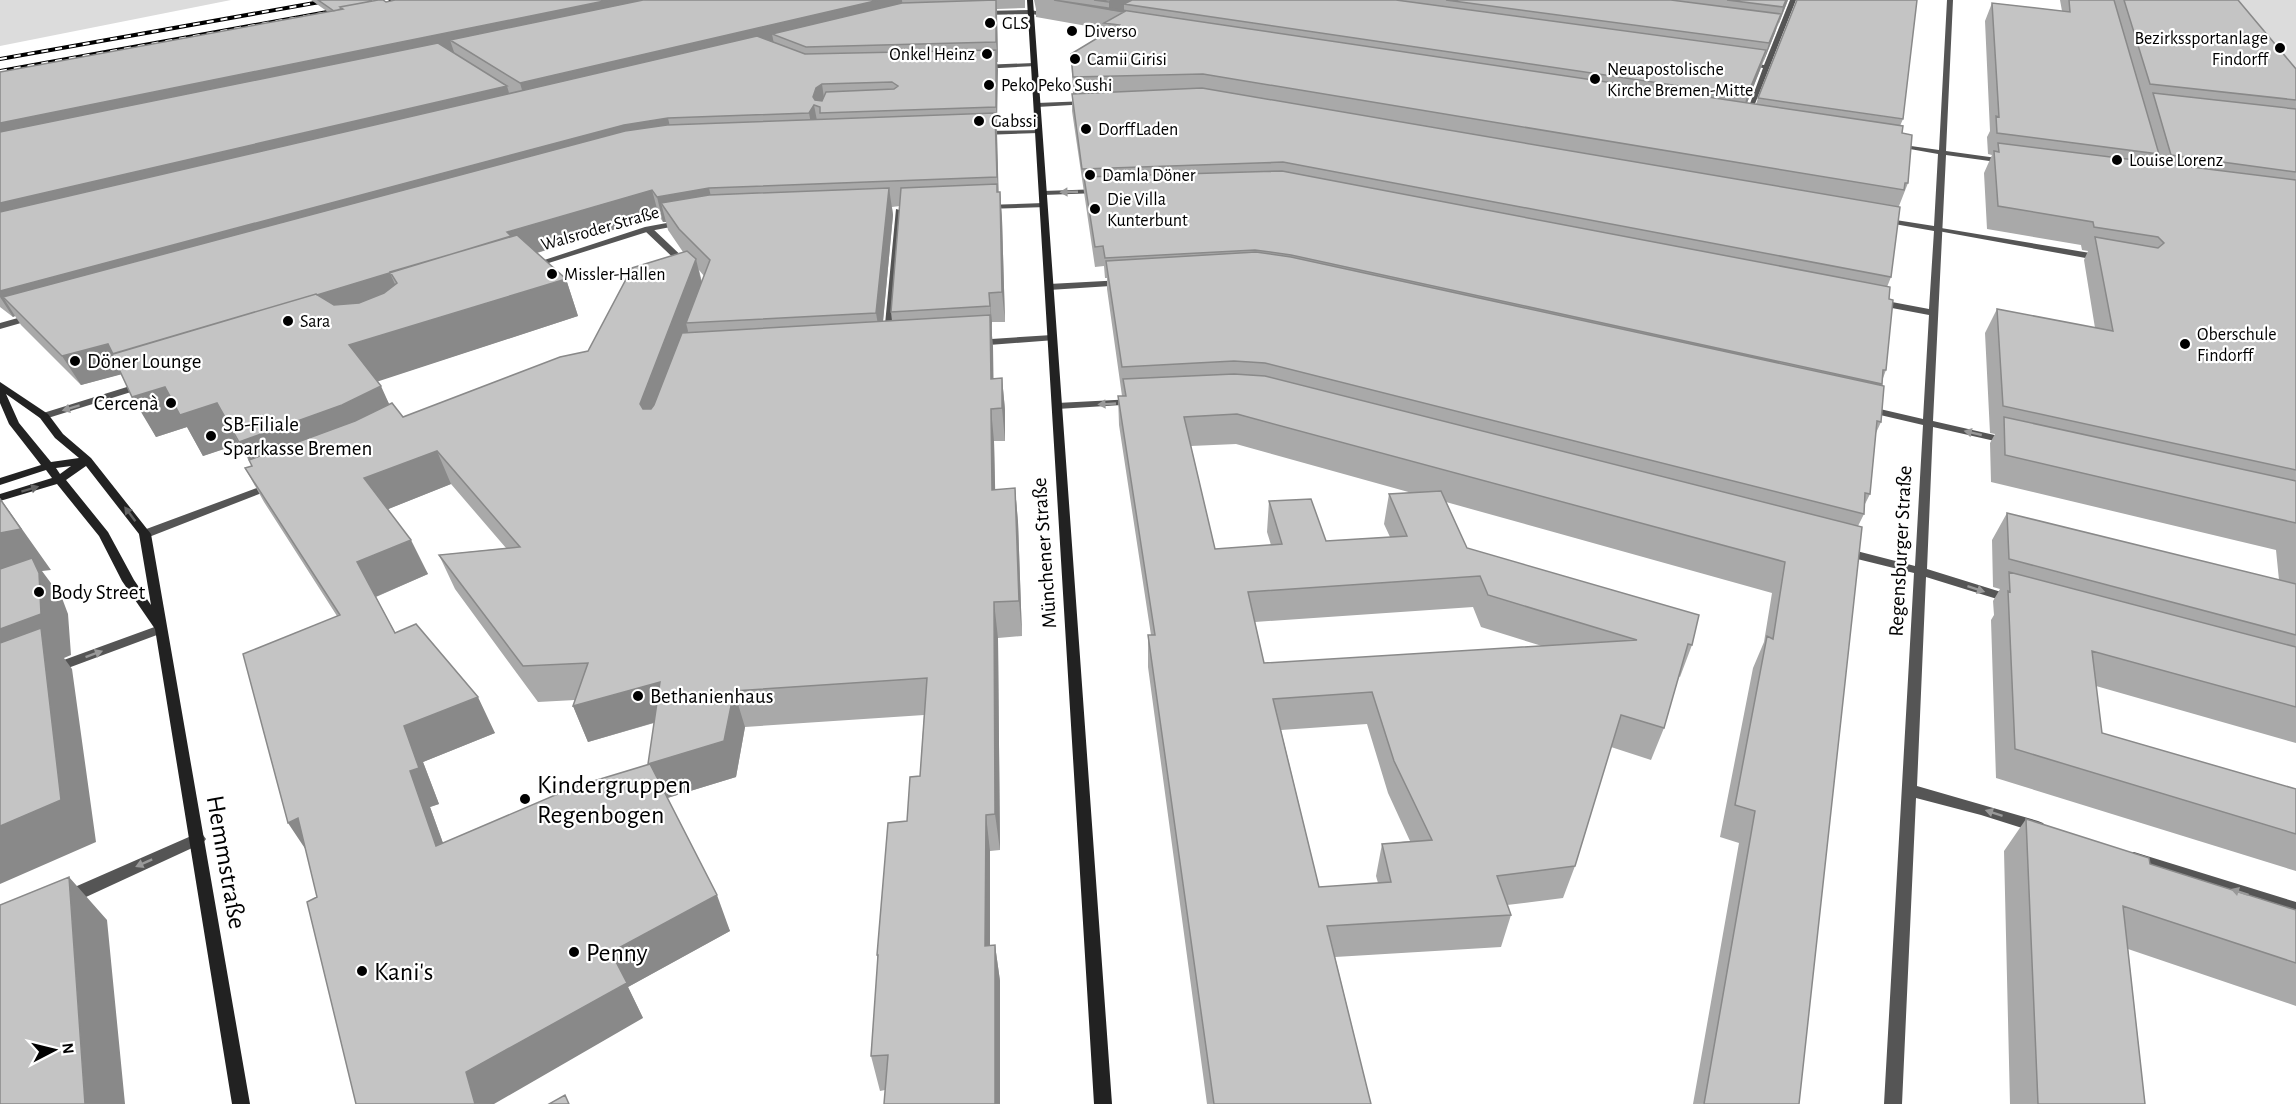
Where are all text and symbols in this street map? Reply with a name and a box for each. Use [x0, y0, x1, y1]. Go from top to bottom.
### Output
place label: GLS [1002, 15, 1029, 33]
marker: GLS [983, 16, 997, 30]
place label: Diverso [1084, 23, 1137, 41]
marker: Diverso [1065, 24, 1079, 38]
place label: Bezirkssportanlage Findorff [2134, 30, 2270, 69]
marker: Bezirkssportanlage Findorff [2273, 41, 2287, 55]
place label: Onkel Heinz [889, 46, 975, 64]
marker: Onkel Heinz [980, 47, 994, 61]
place label: Camii Girisi [1087, 51, 1167, 69]
marker: Camii Girisi [1068, 52, 1082, 66]
place label: Neuapostolische Kirche Bremen-Mitte [1607, 61, 1753, 100]
marker: Neuapostolische Kirche Bremen-Mitte [1588, 72, 1602, 86]
place label: Peko Peko Sushi [1001, 77, 1112, 95]
marker: Peko Peko Sushi [982, 78, 996, 92]
place label: Gabssi [991, 113, 1037, 131]
marker: Gabssi [972, 114, 986, 128]
place label: DorffLaden [1098, 121, 1178, 139]
marker: DorffLaden [1079, 122, 1093, 136]
place label: Louise Lorenz [2129, 152, 2223, 170]
marker: Louise Lorenz [2110, 153, 2124, 167]
place label: Damla Döner [1102, 167, 1196, 185]
marker: Damla Döner [1083, 168, 1097, 182]
one-way arrow [1059, 187, 1078, 197]
place label: Die Villa Kunterbunt [1107, 191, 1188, 230]
marker: Die Villa Kunterbunt [1088, 202, 1102, 216]
street label: Walsroder Straße [539, 203, 661, 254]
place label: Missler-Hallen [564, 266, 666, 284]
marker: Missler-Hallen [545, 267, 559, 281]
place label: Sara [300, 313, 330, 331]
marker: Sara [281, 314, 295, 328]
place label: Oberschule Findorff [2197, 326, 2277, 365]
marker: Oberschule Findorff [2178, 337, 2192, 351]
place label: Döner Lounge [87, 351, 201, 372]
marker: Döner Lounge [68, 354, 82, 368]
place label: Cercenà [94, 393, 159, 414]
marker: Cercenà [164, 396, 178, 410]
one-way arrow [1098, 399, 1117, 408]
one-way arrow [62, 403, 80, 413]
place label: SB-Filiale Sparkasse Bremen [223, 414, 372, 459]
one-way arrow [1964, 428, 1982, 438]
marker: SB-Filiale Sparkasse Bremen [204, 429, 218, 443]
street label: Regensburger Straße [1886, 465, 1915, 637]
street label: Münchener Straße [1029, 477, 1060, 629]
one-way arrow [21, 484, 39, 493]
one-way arrow [124, 506, 137, 522]
place label: Body Street [51, 582, 145, 603]
marker: Body Street [32, 585, 46, 599]
one-way arrow [1967, 585, 1985, 594]
one-way arrow [85, 648, 103, 658]
place label: Bethanienhaus [650, 686, 773, 707]
marker: Bethanienhaus [631, 689, 645, 703]
place label: Kindergruppen Regenbogen [537, 772, 691, 828]
marker: Kindergruppen Regenbogen [518, 792, 532, 806]
street label: Hemmstraße [201, 793, 251, 931]
one-way arrow [1985, 808, 2003, 817]
one-way arrow [135, 858, 153, 868]
one-way arrow [2231, 886, 2249, 896]
place label: Penny [586, 940, 648, 966]
marker: Penny [567, 945, 581, 959]
place label: Kani's [374, 959, 433, 985]
marker: Kani's [355, 964, 369, 978]
north arrow [24, 1020, 84, 1080]
text: N [59, 1042, 77, 1055]

